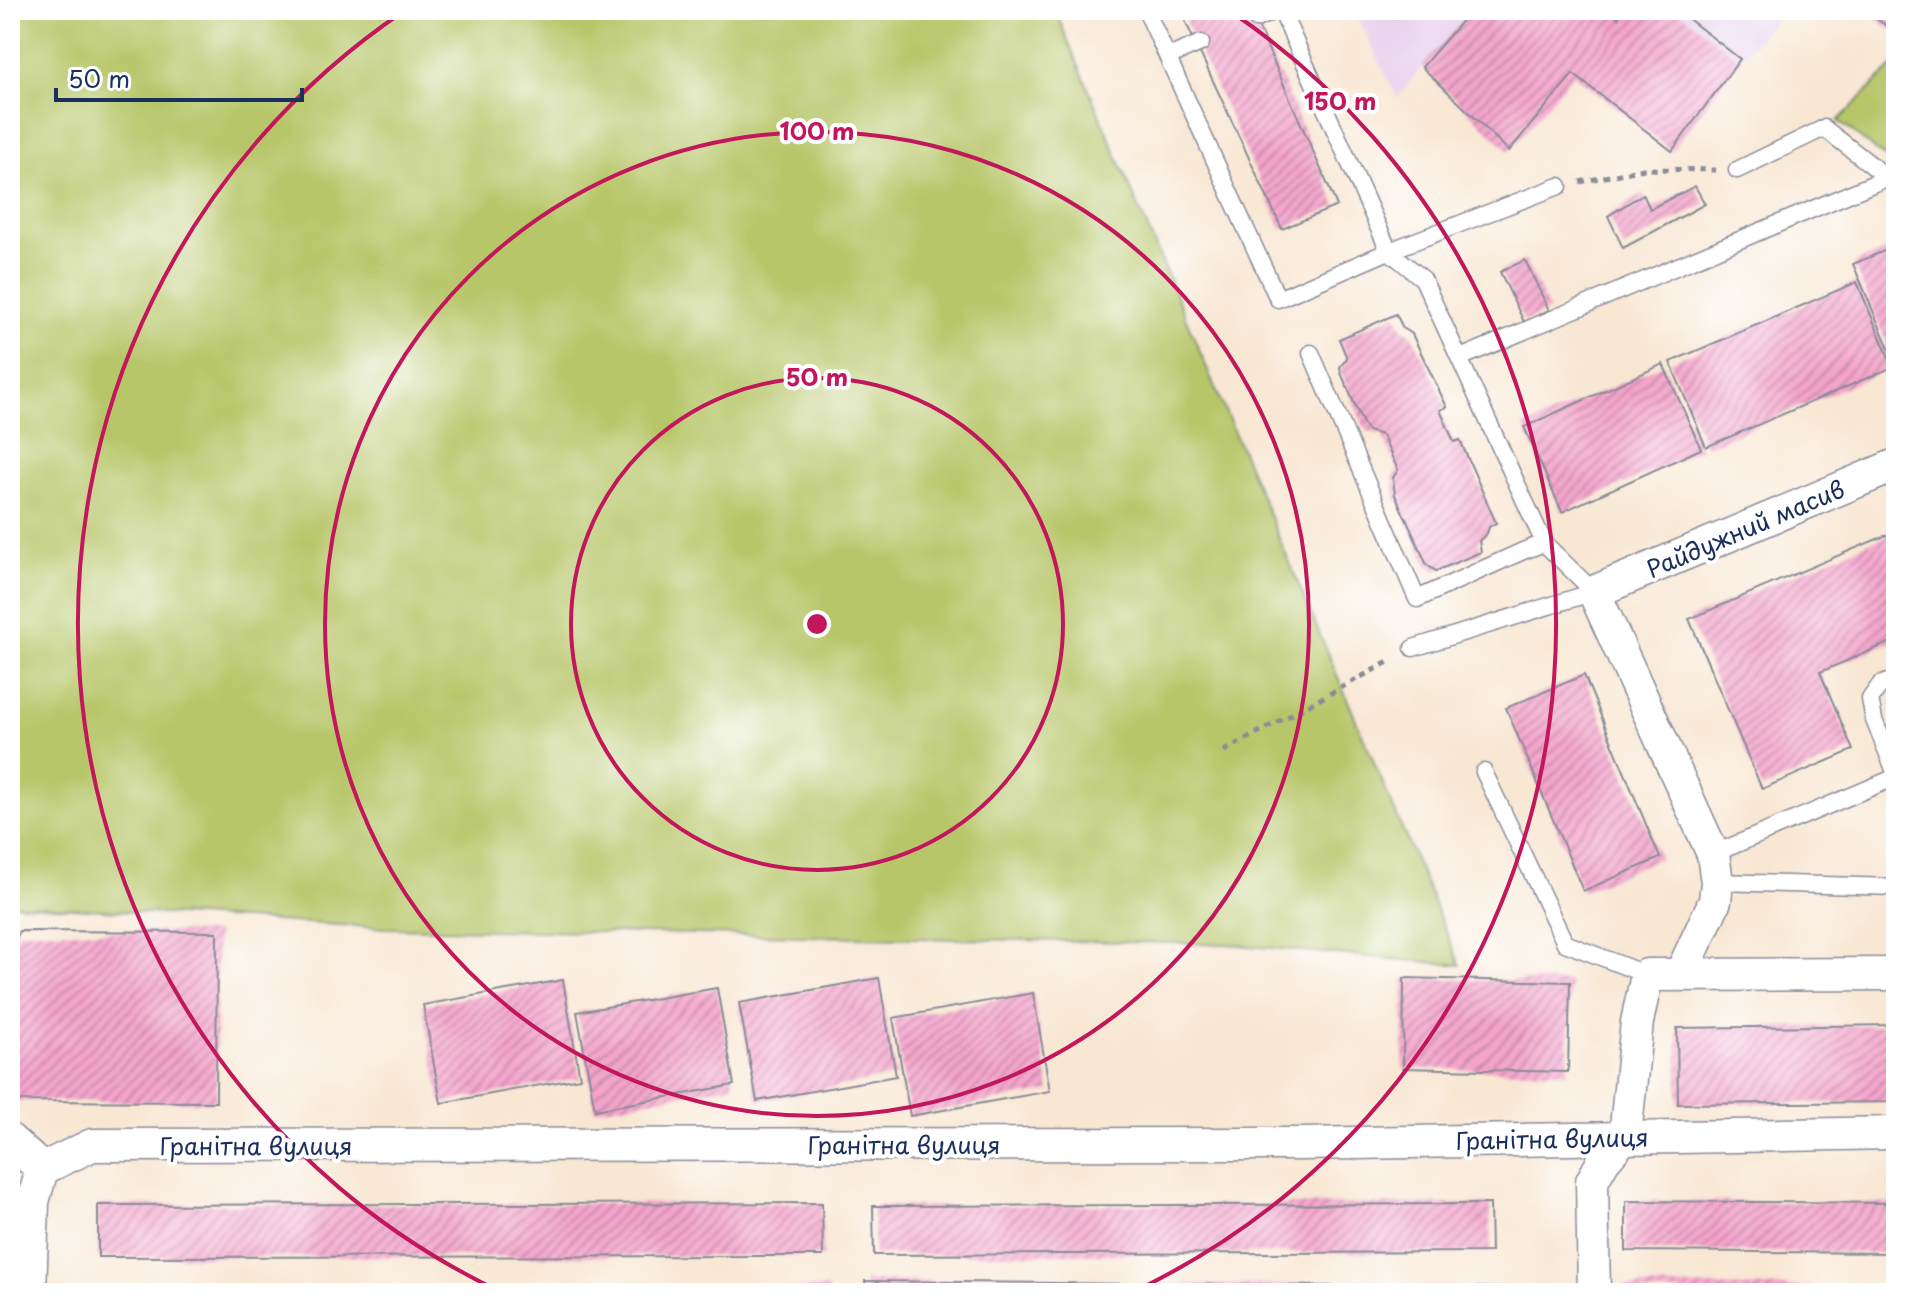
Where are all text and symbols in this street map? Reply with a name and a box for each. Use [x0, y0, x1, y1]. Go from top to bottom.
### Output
scale bar [56, 52, 302, 102]
text: 50 m [68, 60, 130, 96]
text: 150 m [1304, 82, 1376, 118]
text: 100 m [780, 112, 854, 148]
text: 50 m [786, 358, 848, 394]
street label: Райдужний масив [1640, 470, 1850, 586]
centre of rings [803, 610, 831, 638]
street label: Гранітна вулиця [1455, 1118, 1649, 1158]
street label: Гранітна вулиця [807, 1126, 1001, 1162]
street label: Гранітна вулиця [159, 1127, 353, 1163]

